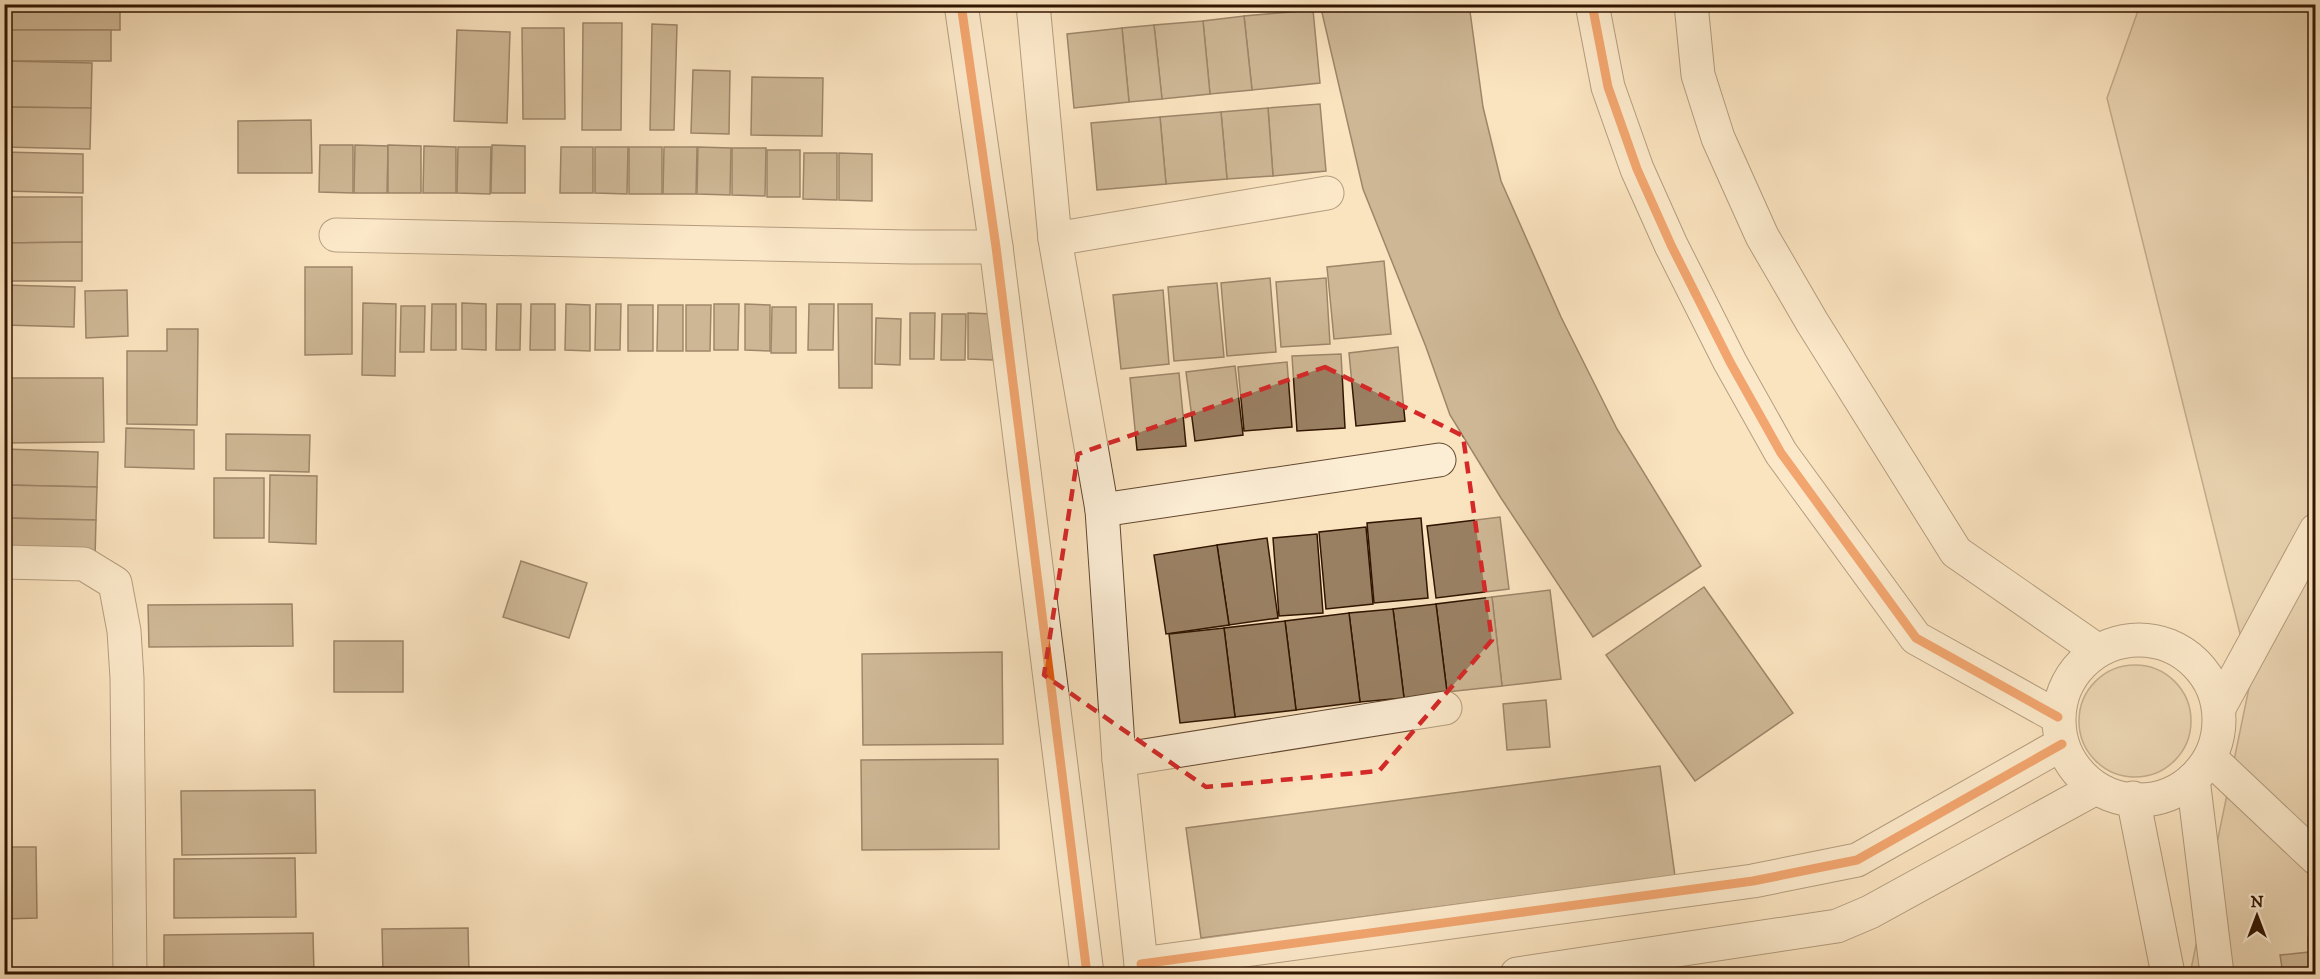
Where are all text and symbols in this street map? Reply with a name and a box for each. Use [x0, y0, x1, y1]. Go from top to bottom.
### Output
north arrow [2227, 886, 2287, 946]
text: N [2250, 892, 2264, 912]

